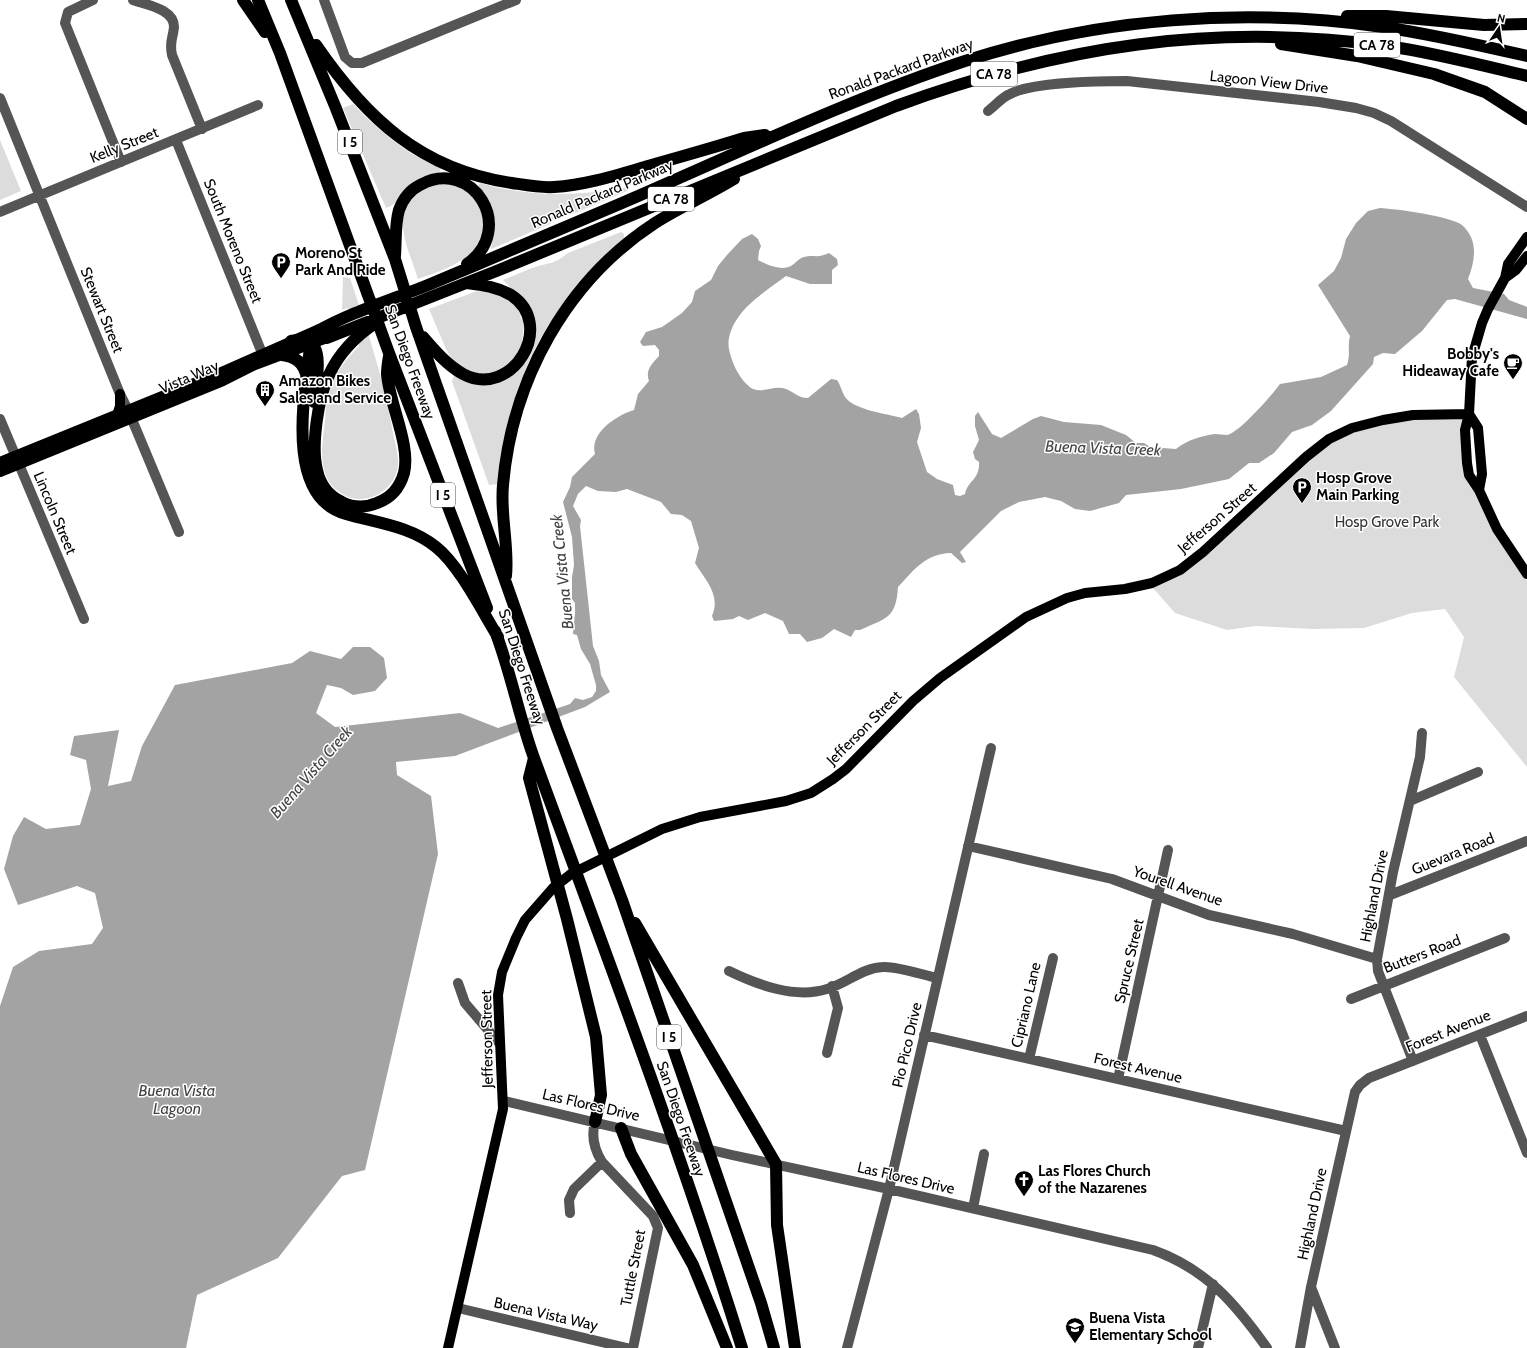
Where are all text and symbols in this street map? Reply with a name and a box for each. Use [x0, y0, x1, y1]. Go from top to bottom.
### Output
north arrow [1479, 8, 1519, 48]
text: N [1496, 11, 1507, 26]
road number: CA 78 [1354, 33, 1400, 57]
street label: Ronald Packard Parkway [826, 34, 976, 104]
road number: CA 78 [971, 62, 1017, 86]
street label: Lagoon View Drive [1209, 67, 1329, 97]
street label: Kelly Street [87, 123, 161, 167]
road number: I 5 [338, 130, 362, 154]
street label: Ronald Packard Parkway [528, 156, 676, 232]
street label: South Moreno Street [200, 176, 266, 306]
road number: CA 78 [648, 187, 694, 211]
place label: Moreno St Park And Ride [295, 244, 386, 279]
parking icon: Moreno St Park And Ride [270, 251, 292, 279]
street label: Stewart Street [77, 264, 127, 356]
street label: San Diego Freeway [381, 302, 439, 422]
place label: Bobby's Hideaway Cafe [1402, 345, 1499, 380]
cafe icon: Bobby's Hideaway Cafe [1502, 352, 1524, 380]
street label: Vista Way [157, 356, 222, 398]
place label: Amazon Bikes Sales and Service [279, 372, 391, 407]
building icon: Amazon Bikes Sales and Service [254, 379, 276, 407]
water label: Buena Vista Creek [1045, 436, 1162, 460]
street label: Lincoln Street [30, 469, 80, 557]
place label: Hosp Grove Main Parking [1316, 469, 1399, 504]
parking icon: Hosp Grove Main Parking [1291, 476, 1313, 504]
street label: Jefferson Street [1173, 479, 1260, 558]
road number: I 5 [431, 483, 455, 507]
water label: Buena Vista Creek [546, 512, 577, 630]
park label: Hosp Grove Park [1335, 513, 1440, 531]
street label: San Diego Freeway [495, 607, 549, 728]
street label: Jefferson Street [822, 687, 905, 770]
water label: Buena Vista Creek [266, 721, 357, 822]
street label: Guevara Road [1409, 829, 1497, 879]
street label: Highland Drive [1356, 848, 1392, 944]
street label: Yourell Avenue [1130, 862, 1225, 910]
street label: Spruce Street [1111, 917, 1147, 1005]
street label: Butters Road [1381, 931, 1463, 977]
street label: Cipriano Lane [1007, 960, 1045, 1049]
street label: Jefferson Street [477, 990, 497, 1089]
street label: Pio Pico Drive [888, 1000, 926, 1089]
street label: Forest Avenue [1403, 1006, 1493, 1056]
road number: I 5 [657, 1025, 681, 1049]
street label: Forest Avenue [1092, 1049, 1184, 1087]
street label: San Diego Freeway [653, 1059, 709, 1179]
water label: Buena Vista Lagoon [139, 1081, 215, 1118]
street label: Las Flores Drive [541, 1085, 642, 1125]
street label: Las Flores Drive [856, 1158, 957, 1198]
place label: Las Flores Church of the Nazarenes [1038, 1162, 1151, 1197]
street label: Highland Drive [1293, 1166, 1331, 1262]
church icon: Las Flores Church of the Nazarenes [1013, 1169, 1035, 1197]
street label: Tuttle Street [617, 1228, 649, 1308]
street label: Buena Vista Way [492, 1293, 600, 1335]
place label: Buena Vista Elementary School [1089, 1309, 1212, 1344]
school or university icon: Buena Vista Elementary School [1064, 1316, 1086, 1344]

